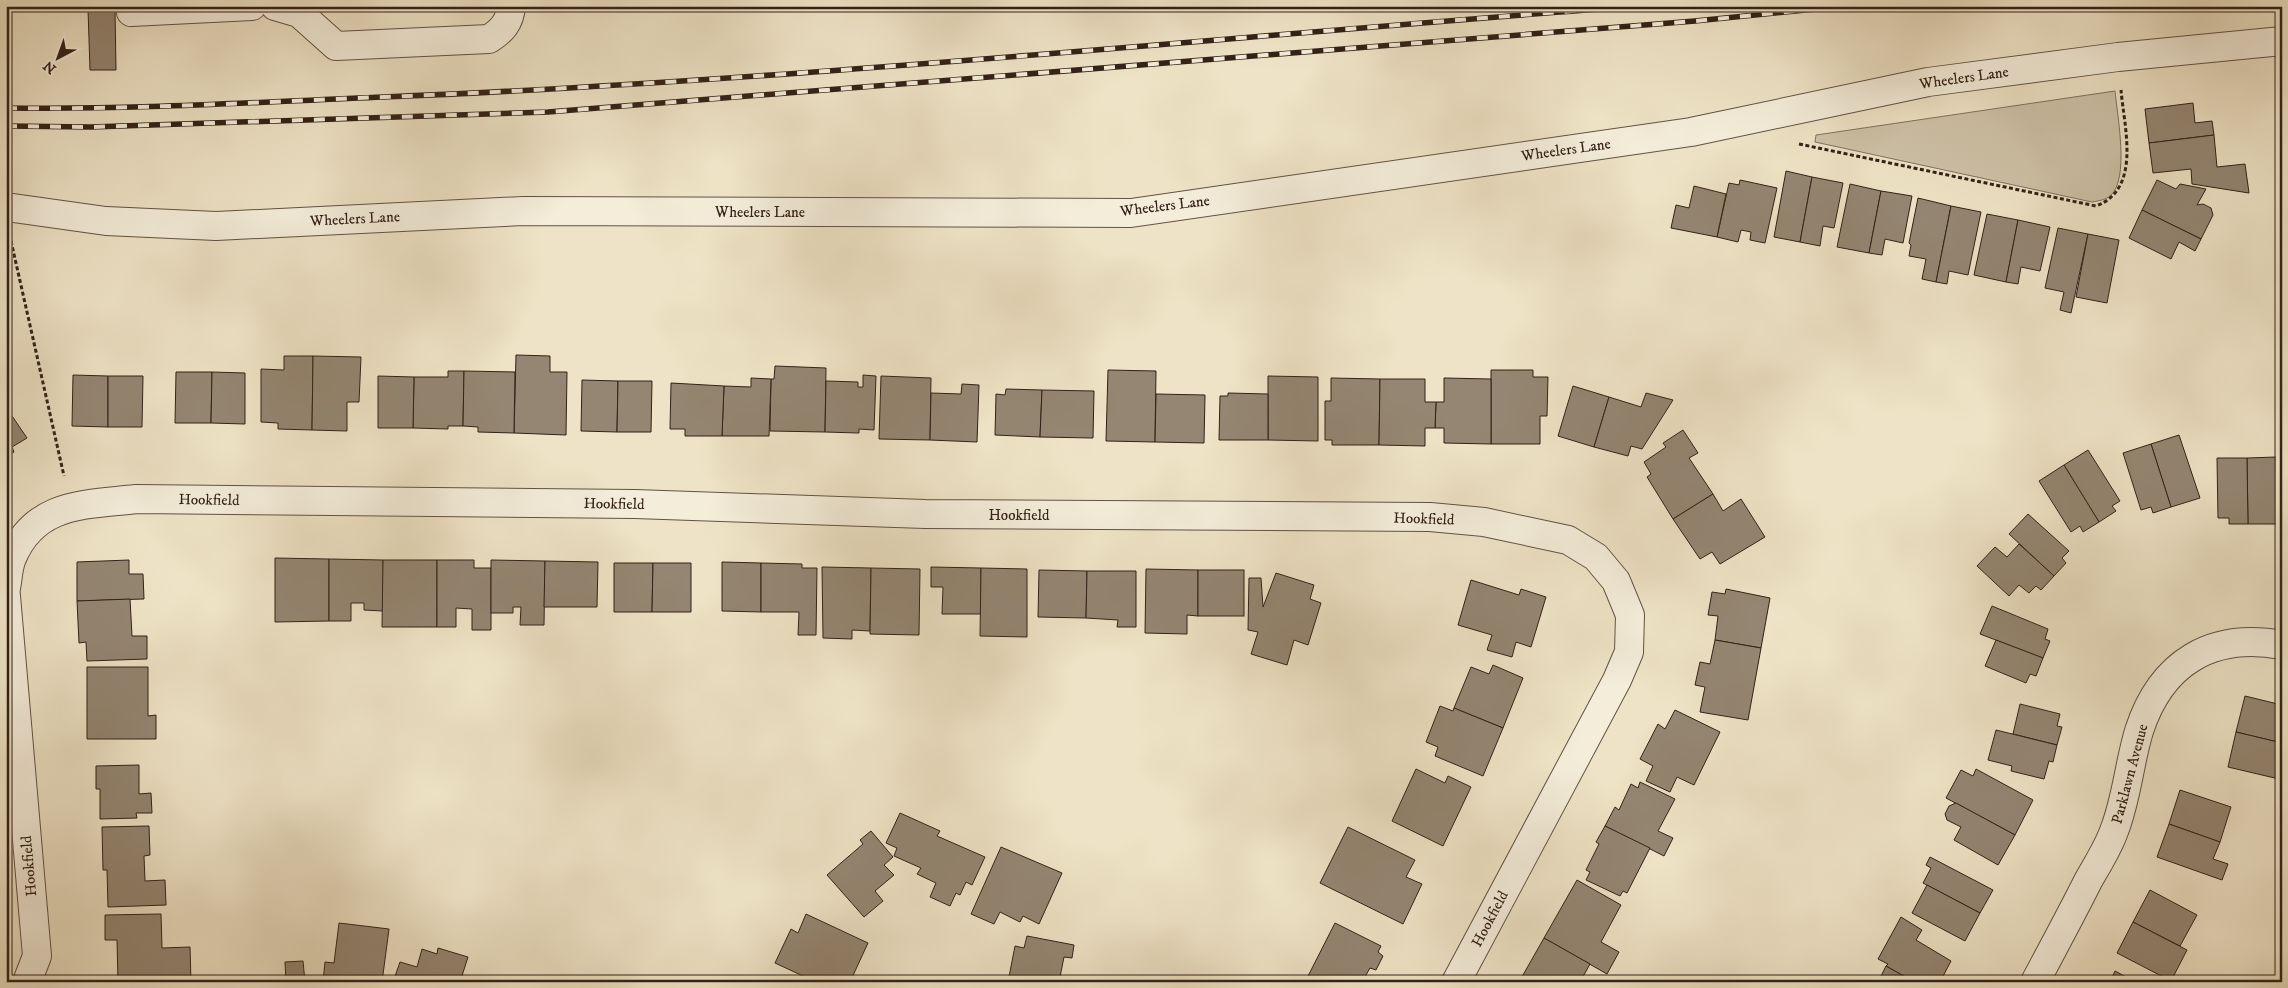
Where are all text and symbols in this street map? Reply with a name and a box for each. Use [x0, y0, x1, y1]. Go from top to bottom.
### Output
north arrow [32, 32, 82, 82]
text: N [40, 56, 60, 78]
street label: Wheelers Lane [1917, 62, 2010, 94]
street label: Wheelers Lane [1519, 134, 1612, 166]
street label: Wheelers Lane [1118, 191, 1211, 221]
street label: Wheelers Lane [714, 203, 805, 222]
street label: Wheelers Lane [309, 207, 400, 231]
street label: Hookfield [178, 490, 240, 510]
street label: Hookfield [583, 494, 645, 514]
street label: Hookfield [989, 506, 1050, 525]
street label: Hookfield [1393, 508, 1455, 530]
street label: Parklawn Avenue [2108, 722, 2152, 826]
street label: Hookfield [17, 834, 41, 897]
street label: Hookfield [1467, 887, 1513, 950]

